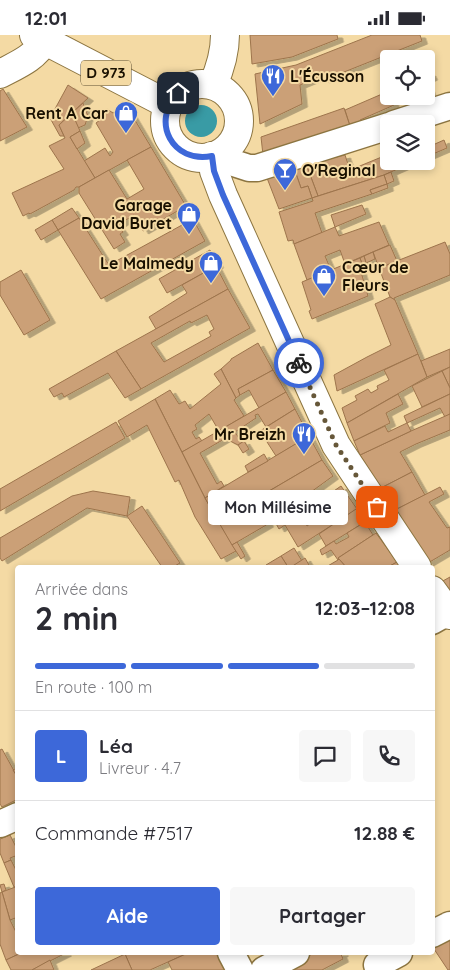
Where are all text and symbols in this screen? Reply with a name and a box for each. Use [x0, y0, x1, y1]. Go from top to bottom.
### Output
text: 12:01 [25, 6, 67, 30]
map controls [380, 50, 435, 170]
button: locate [380, 50, 435, 105]
road number: D 973 [81, 61, 131, 85]
restaurant icon: L'Écusson [260, 63, 286, 97]
place label: L'Écusson [290, 66, 364, 86]
pin [157, 72, 199, 114]
icon: home [164, 79, 192, 107]
shop icon: Rent A Car [113, 100, 139, 134]
place label: Rent A Car [25, 103, 108, 123]
button: layers [380, 115, 435, 170]
bar icon: O'Reginal [272, 157, 298, 191]
place label: O'Reginal [302, 160, 376, 180]
place label: Garage David Buret [81, 195, 172, 233]
shop icon: Garage David Buret [176, 201, 202, 235]
shop icon: Le Malmedy [198, 250, 224, 284]
place label: Le Malmedy [100, 253, 194, 273]
place label: Cœur de Fleurs [342, 257, 409, 295]
shop icon: Cœur de Fleurs [311, 263, 337, 297]
courier [274, 338, 324, 388]
icon: bike [285, 349, 313, 377]
restaurant icon: Mr Breizh [291, 421, 317, 455]
place label: Mr Breizh [214, 424, 286, 444]
pin [356, 486, 398, 528]
callout: Mon Millésime [207, 489, 347, 525]
icon: bag [363, 493, 391, 521]
text: Mon Millésime [224, 497, 332, 517]
text: Arrivée dans [35, 579, 128, 599]
text: 12:03–12:08 [315, 596, 415, 620]
text: 2 min [35, 598, 118, 638]
text: En route · 100 m [35, 677, 152, 697]
button: chat [299, 730, 351, 782]
button: phone [363, 730, 415, 782]
text: Léa [99, 734, 133, 758]
text: L [56, 744, 66, 768]
text: Livreur · 4.7 [99, 758, 181, 778]
text: Commande #7517 [35, 821, 193, 845]
text: 12.88 € [354, 821, 415, 845]
button: Aide [35, 887, 220, 945]
button: Partager [230, 887, 415, 945]

